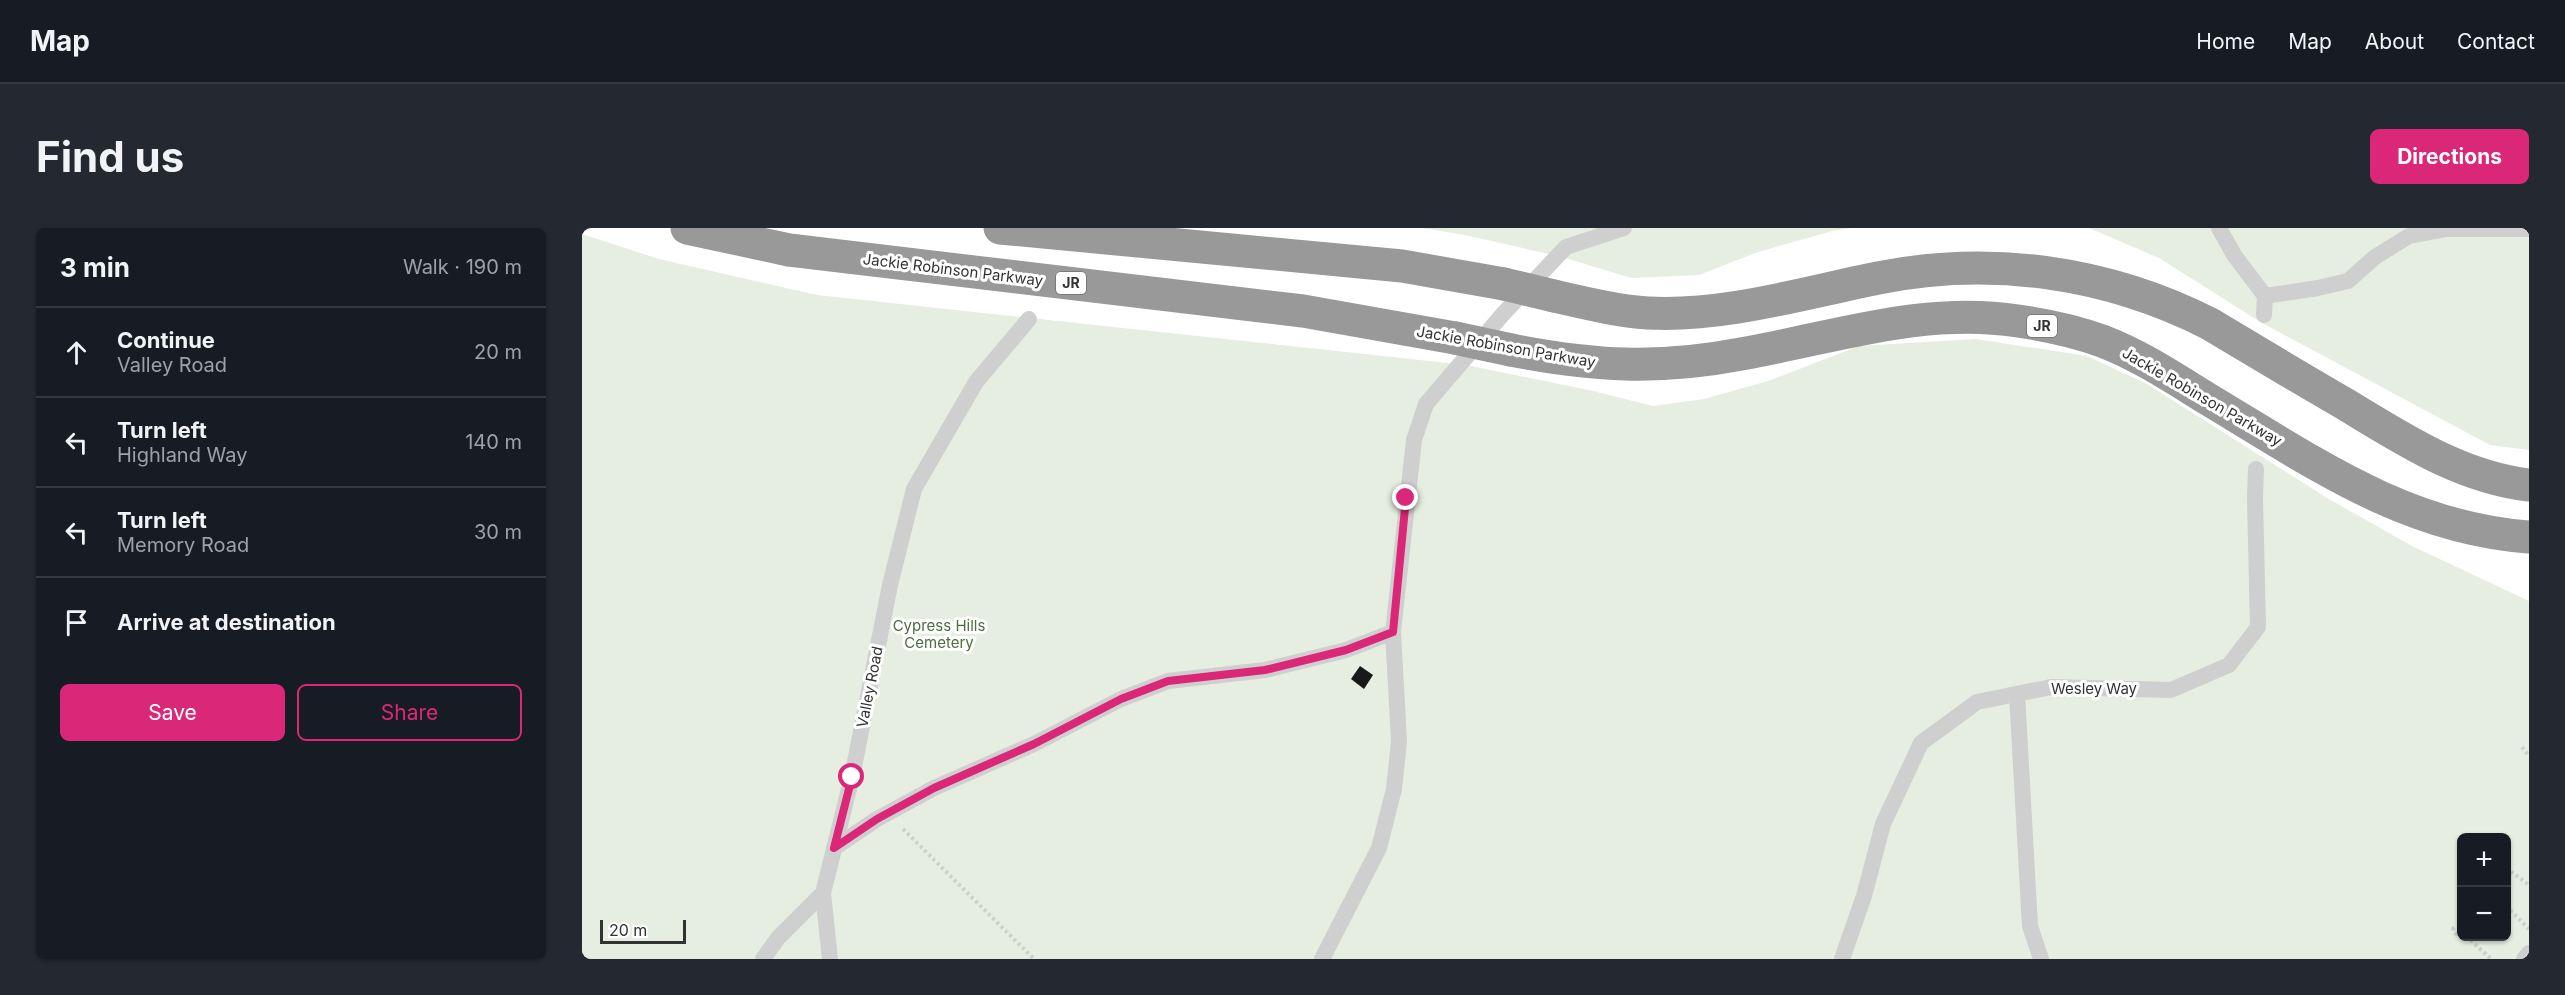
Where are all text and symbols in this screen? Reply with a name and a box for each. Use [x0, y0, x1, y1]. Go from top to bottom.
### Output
text: Map [30, 24, 90, 58]
text: Home [2196, 29, 2255, 54]
text: Map [2288, 29, 2332, 54]
text: About [2365, 29, 2424, 54]
text: Contact [2457, 29, 2535, 54]
button: Directions [2370, 129, 2529, 184]
text: Find us [36, 131, 184, 182]
street label: Jackie Robinson Parkway [862, 249, 1045, 290]
text: 3 min [60, 252, 130, 283]
text: Walk · 190 m [403, 255, 522, 279]
road number: JR [1056, 272, 1086, 294]
road number: JR [2027, 315, 2057, 337]
street label: Jackie Robinson Parkway [1415, 321, 1598, 372]
text: Continue [117, 327, 215, 353]
icon: ahead [60, 336, 93, 369]
text: 20 m [474, 340, 522, 364]
street label: Jackie Robinson Parkway [2119, 343, 2286, 450]
text: Valley Road [117, 353, 227, 377]
text: Turn left [117, 417, 207, 443]
icon: left [60, 426, 93, 459]
text: 140 m [465, 430, 522, 454]
text: Highland Way [117, 443, 247, 467]
route end [1392, 484, 1418, 510]
text: Turn left [117, 507, 207, 533]
icon: left [60, 516, 93, 549]
text: 30 m [474, 520, 522, 544]
text: Memory Road [117, 533, 249, 557]
icon: arrive [60, 606, 93, 639]
text: Arrive at destination [117, 609, 336, 635]
park label: Cypress Hills Cemetery [893, 616, 985, 652]
street label: Valley Road [852, 645, 887, 729]
street label: Wesley Way [2051, 679, 2138, 698]
button: Save [60, 684, 285, 741]
button: Share [297, 684, 522, 741]
route start [838, 763, 864, 789]
map controls [2457, 833, 2511, 941]
button: + [2457, 833, 2511, 887]
button: − [2457, 887, 2511, 941]
scale bar [600, 917, 686, 944]
text: 20 m [609, 920, 647, 940]

